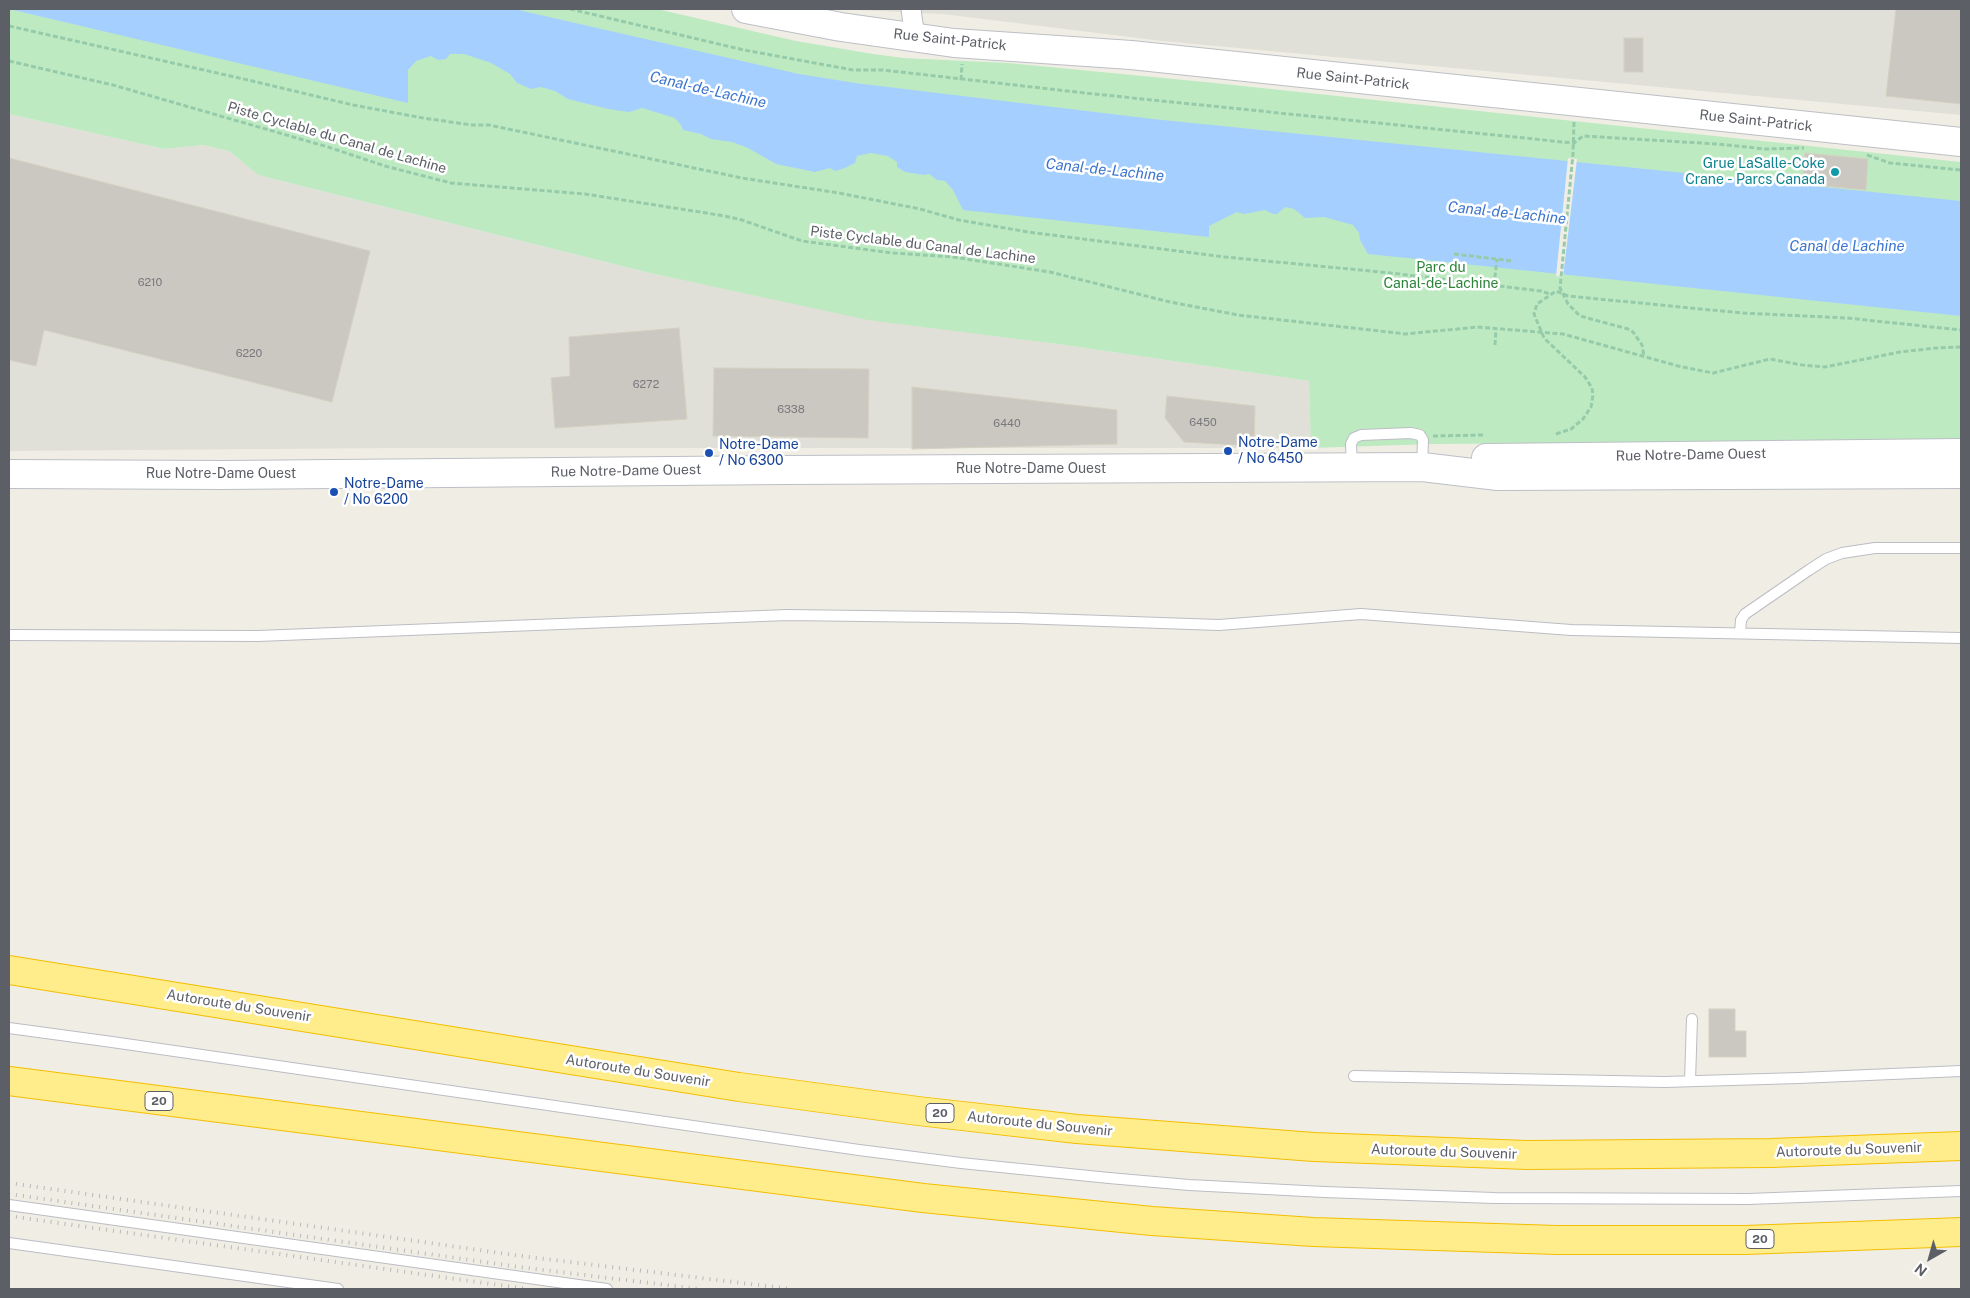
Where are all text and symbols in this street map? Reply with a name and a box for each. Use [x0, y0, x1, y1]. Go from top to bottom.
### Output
street label: Rue Saint-Patrick [893, 26, 1007, 54]
street label: Rue Saint-Patrick [1296, 65, 1410, 93]
water label: Canal-de-Lachine [648, 68, 768, 112]
street label: Piste Cyclable du Canal de Lachine [226, 99, 448, 177]
street label: Rue Saint-Patrick [1699, 107, 1813, 135]
water label: Canal-de-Lachine [1045, 155, 1165, 185]
place label: Grue LaSalle-Coke Crane - Parcs Canada [1685, 156, 1825, 188]
marker: Grue LaSalle-Coke Crane - Parcs Canada [1829, 166, 1841, 178]
water label: Canal-de-Lachine [1447, 198, 1567, 228]
street label: Piste Cyclable du Canal de Lachine [809, 223, 1037, 267]
water label: Canal de Lachine [1789, 237, 1905, 255]
park label: Parc du Canal-de-Lachine [1384, 260, 1498, 292]
house number: 6210 [138, 276, 162, 290]
house number: 6220 [236, 347, 262, 361]
house number: 6272 [633, 378, 659, 392]
house number: 6338 [777, 403, 805, 417]
house number: 6450 [1189, 416, 1217, 430]
house number: 6440 [993, 417, 1021, 431]
place label: Notre-Dame / No 6450 [1238, 435, 1318, 468]
place label: Notre-Dame / No 6300 [719, 437, 799, 470]
marker: Notre-Dame / No 6450 [1222, 445, 1234, 457]
street label: Rue Notre-Dame Ouest [1616, 445, 1766, 465]
marker: Notre-Dame / No 6300 [703, 447, 715, 459]
street label: Rue Notre-Dame Ouest [551, 461, 701, 481]
street label: Rue Notre-Dame Ouest [956, 461, 1106, 477]
street label: Rue Notre-Dame Ouest [146, 466, 296, 482]
place label: Notre-Dame / No 6200 [344, 476, 424, 508]
marker: Notre-Dame / No 6200 [328, 486, 340, 498]
street label: Autoroute du Souvenir [165, 986, 313, 1026]
street label: Autoroute du Souvenir [564, 1051, 712, 1091]
road number: 20 [145, 1092, 173, 1110]
road number: 20 [926, 1104, 954, 1122]
street label: Autoroute du Souvenir [966, 1108, 1114, 1140]
street label: Autoroute du Souvenir [1776, 1139, 1922, 1161]
street label: Autoroute du Souvenir [1371, 1141, 1517, 1163]
road number: 20 [1746, 1230, 1774, 1248]
north arrow [1905, 1233, 1955, 1283]
text: N [1912, 1260, 1930, 1280]

